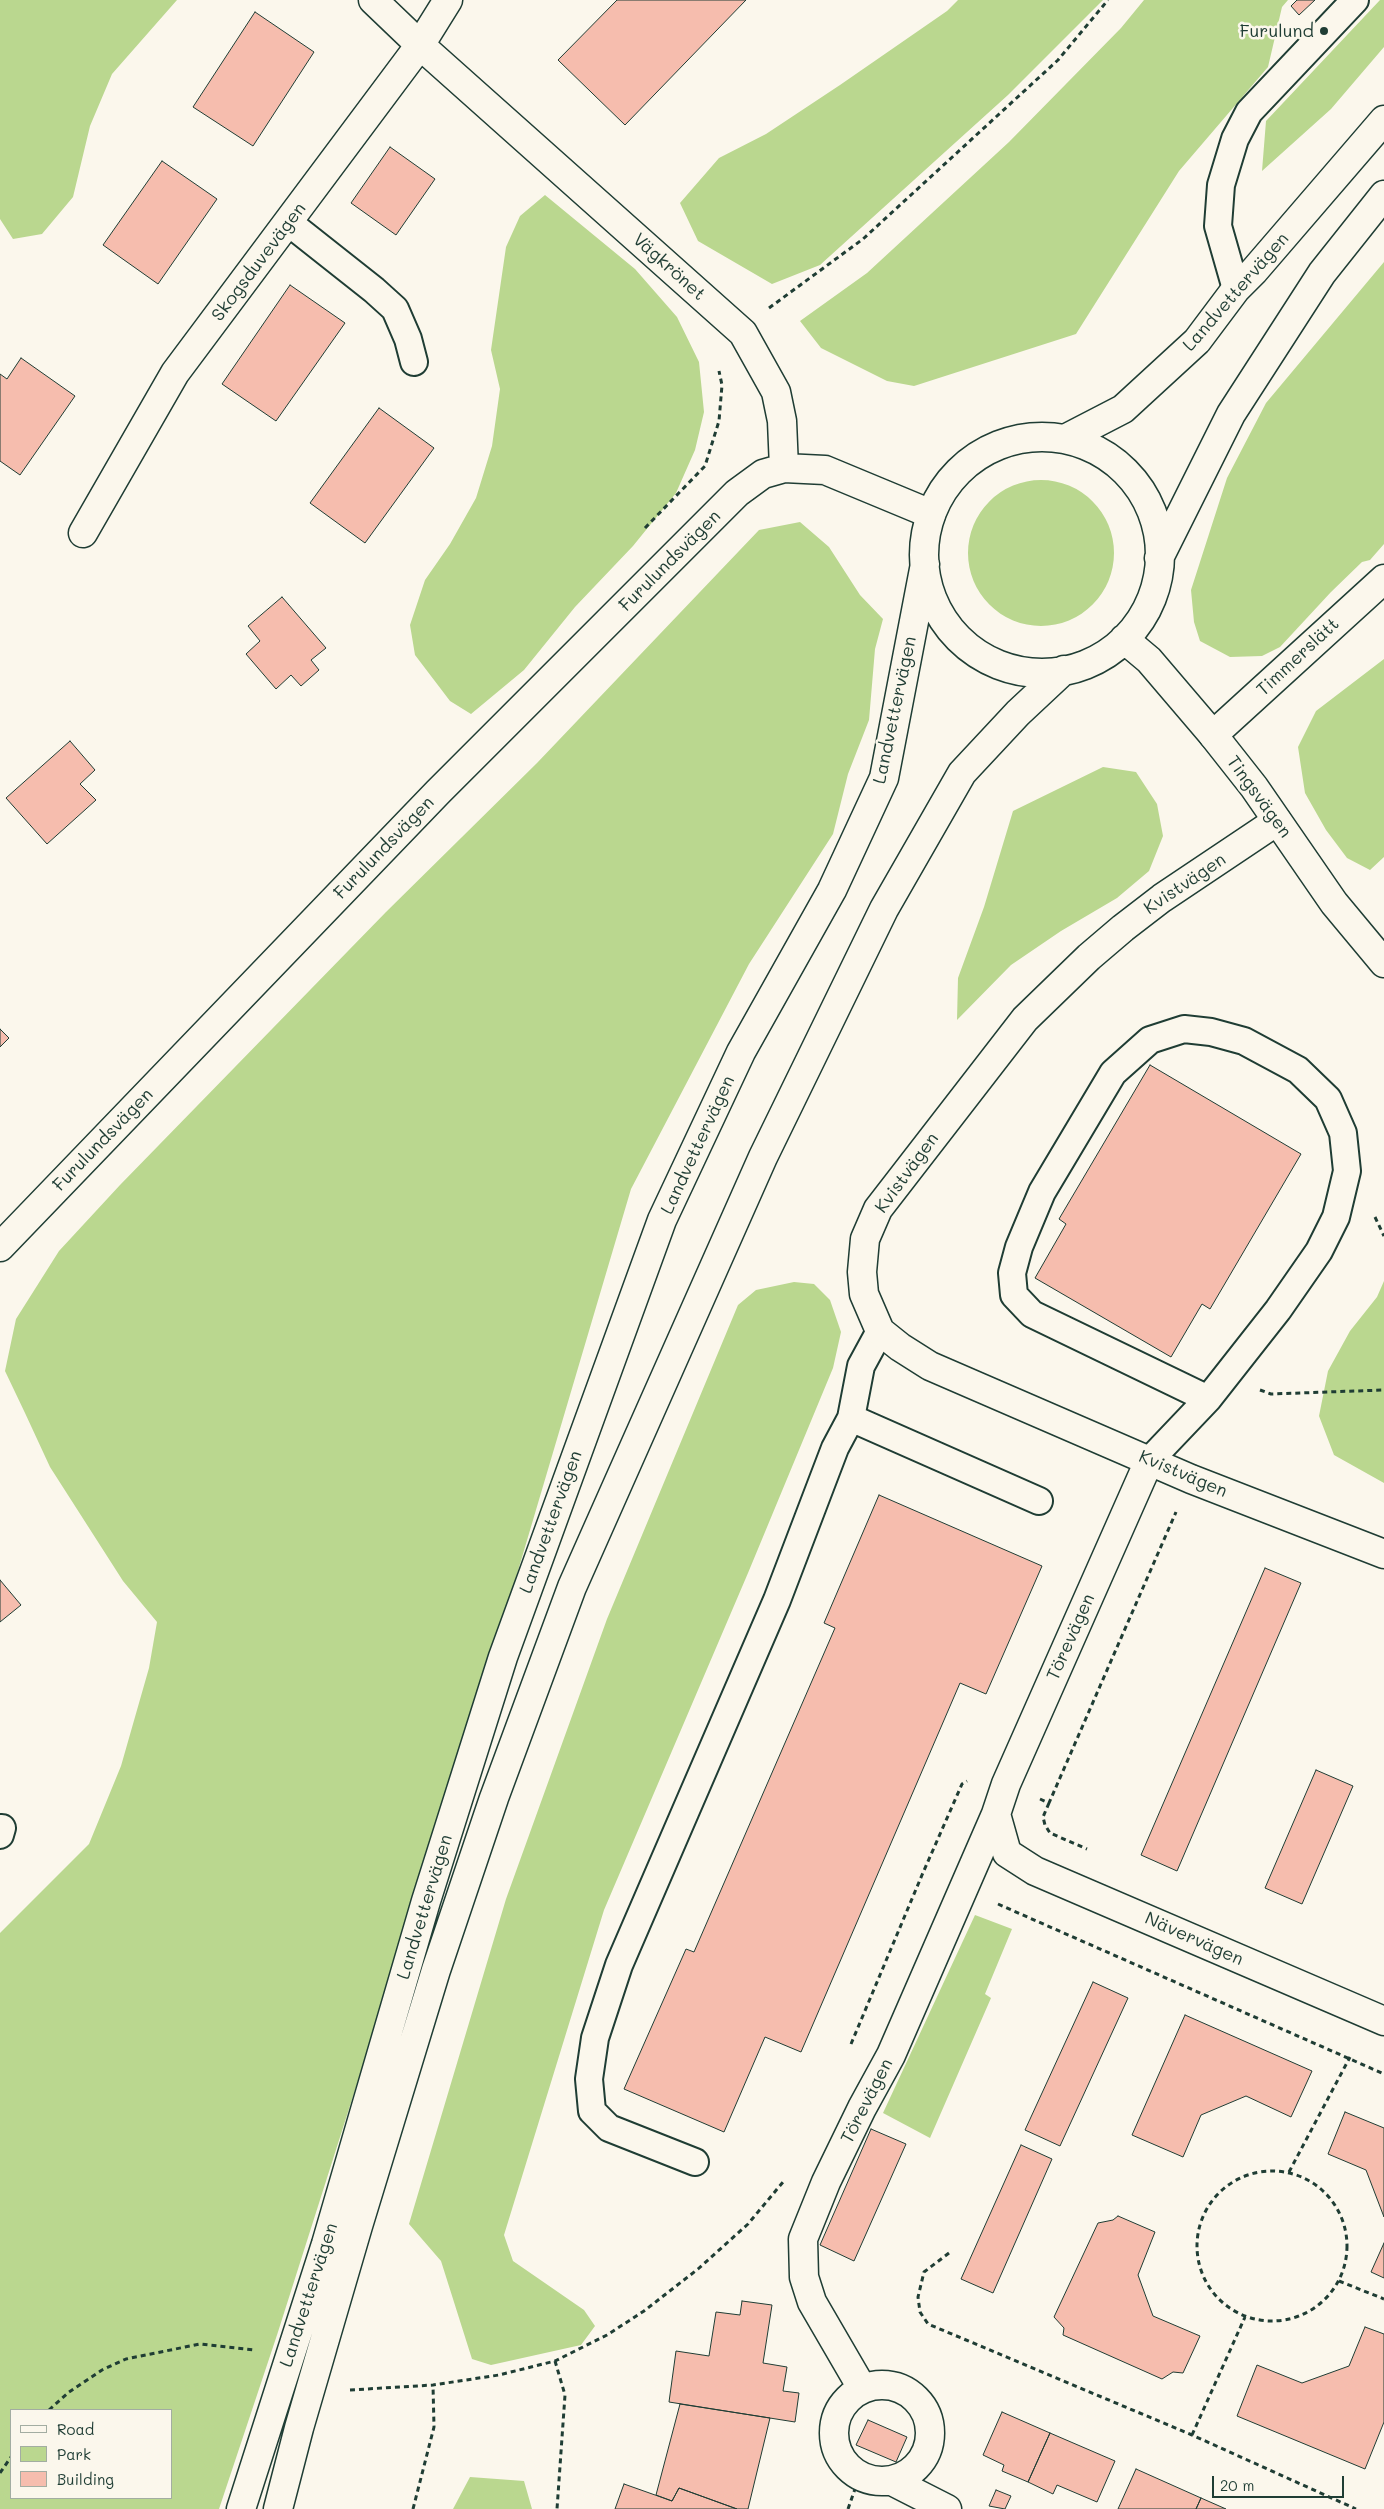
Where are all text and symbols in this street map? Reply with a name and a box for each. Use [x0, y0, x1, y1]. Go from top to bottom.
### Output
place label: Furulund [1239, 20, 1314, 42]
marker: Furulund [1318, 25, 1330, 37]
street label: Skogsduvevägen [207, 198, 311, 326]
street label: Landvettervägen [1179, 228, 1293, 356]
street label: Vägkrönet [628, 229, 710, 305]
street label: Furulundsvägen [615, 506, 725, 616]
street label: Timmerslätt [1252, 613, 1344, 701]
street label: Landvettervägen [869, 634, 921, 786]
street label: Tingsvägen [1222, 752, 1296, 842]
street label: Furulundsvägen [329, 792, 439, 904]
street label: Kvistvägen [1140, 849, 1230, 919]
street label: Landvettervägen [656, 1072, 740, 1218]
street label: Furulundsvägen [48, 1084, 158, 1196]
street label: Kvistvägen [871, 1129, 943, 1217]
street label: Kvistvägen [1135, 1446, 1231, 1502]
street label: Landvettervägen [515, 1448, 587, 1596]
street label: Törevägen [1042, 1590, 1100, 1684]
street label: Landvettervägen [393, 1832, 457, 1982]
street label: Nävervägen [1141, 1908, 1247, 1970]
street label: Törevägen [836, 2055, 898, 2147]
street label: Landvettervägen [276, 2220, 342, 2370]
legend [10, 2409, 172, 2499]
text: Road [57, 2419, 94, 2439]
text: Park [57, 2444, 91, 2464]
scale bar [1214, 2466, 1346, 2498]
text: Building [57, 2469, 114, 2489]
text: 20 m [1220, 2475, 1254, 2495]

